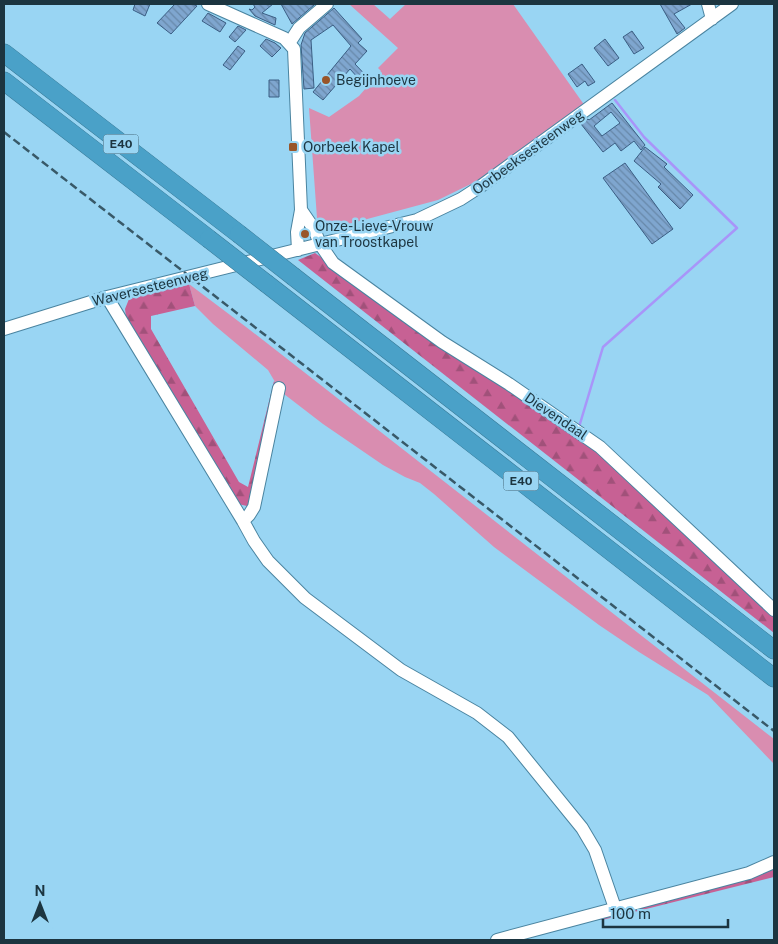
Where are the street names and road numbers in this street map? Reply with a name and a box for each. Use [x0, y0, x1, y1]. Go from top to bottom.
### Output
street label: Oorbeeksesteenweg [469, 106, 587, 198]
road number: E40 [104, 134, 138, 154]
street label: Waversesteenweg [90, 265, 210, 309]
street label: Dievendaal [522, 389, 590, 443]
road number: E40 [504, 472, 538, 491]

